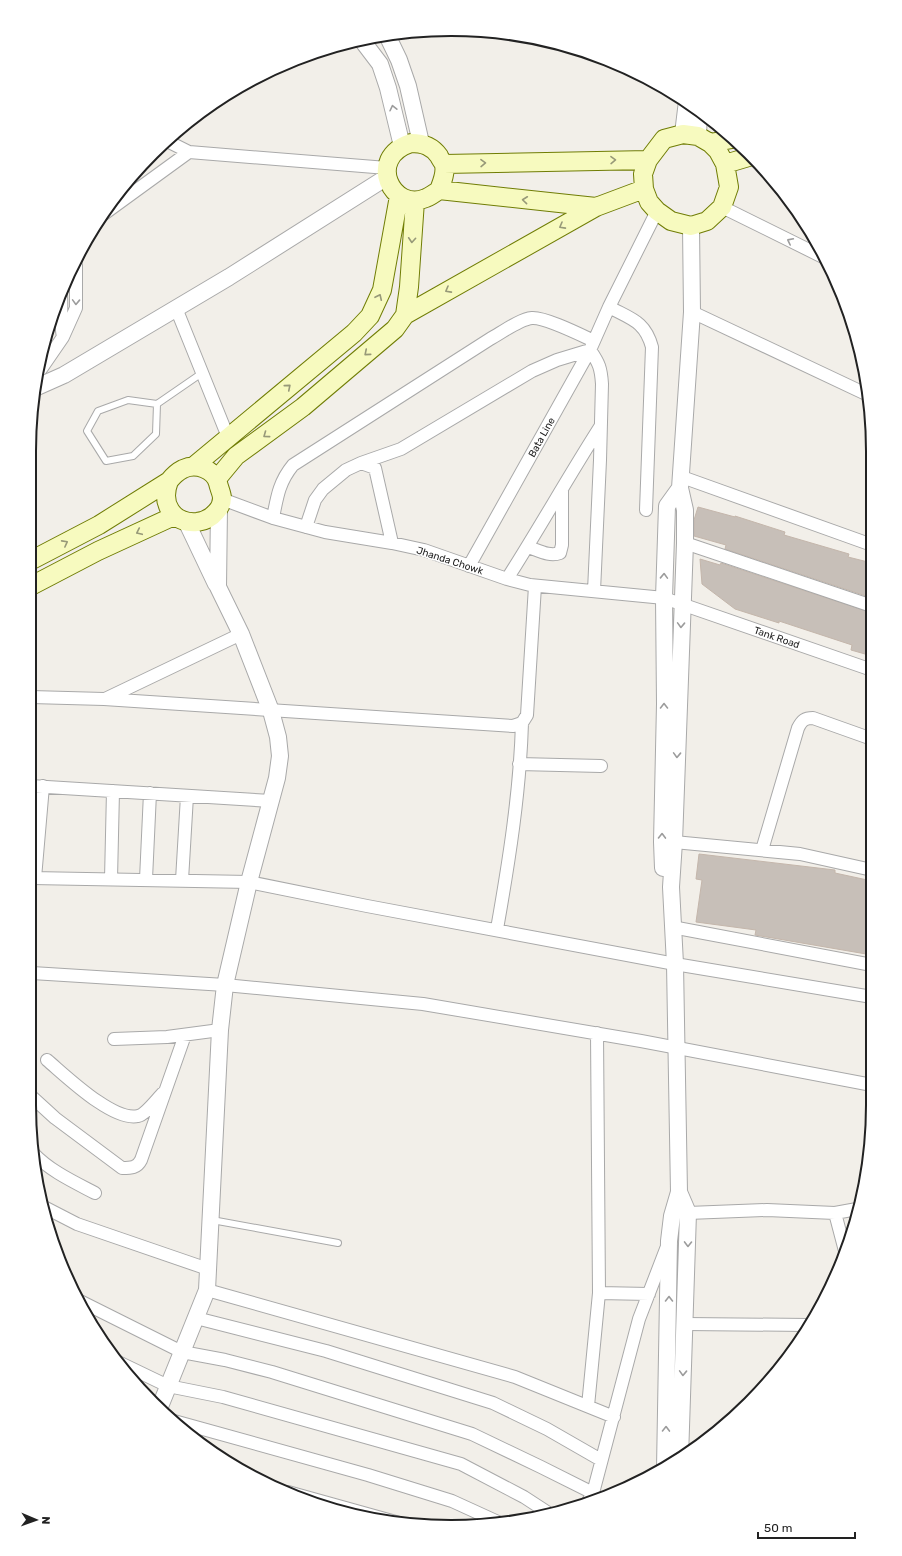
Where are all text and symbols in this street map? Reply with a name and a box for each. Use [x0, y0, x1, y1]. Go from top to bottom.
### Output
one-way arrow [389, 105, 398, 112]
one-way arrow [610, 156, 616, 165]
one-way arrow [480, 159, 486, 167]
one-way arrow [521, 195, 528, 204]
one-way arrow [559, 222, 566, 229]
one-way arrow [408, 237, 417, 243]
one-way arrow [787, 238, 794, 246]
one-way arrow [445, 286, 453, 293]
one-way arrow [374, 293, 382, 301]
one-way arrow [72, 299, 80, 305]
one-way arrow [364, 348, 372, 356]
one-way arrow [284, 385, 291, 392]
street label: Bata Line [526, 415, 558, 460]
one-way arrow [263, 430, 270, 437]
one-way arrow [136, 527, 144, 535]
one-way arrow [61, 540, 68, 548]
street label: Jhanda Chowk [415, 545, 485, 578]
one-way arrow [660, 573, 668, 579]
one-way arrow [677, 622, 685, 628]
street label: Tank Road [752, 625, 801, 651]
one-way arrow [660, 703, 669, 709]
one-way arrow [673, 752, 681, 758]
one-way arrow [658, 833, 667, 839]
one-way arrow [684, 1241, 692, 1247]
one-way arrow [664, 1296, 673, 1302]
one-way arrow [679, 1370, 688, 1376]
one-way arrow [662, 1426, 671, 1432]
north arrow [16, 1500, 56, 1540]
scale bar [758, 1514, 855, 1540]
text: N [39, 1516, 52, 1525]
text: 50 m [764, 1521, 792, 1535]

